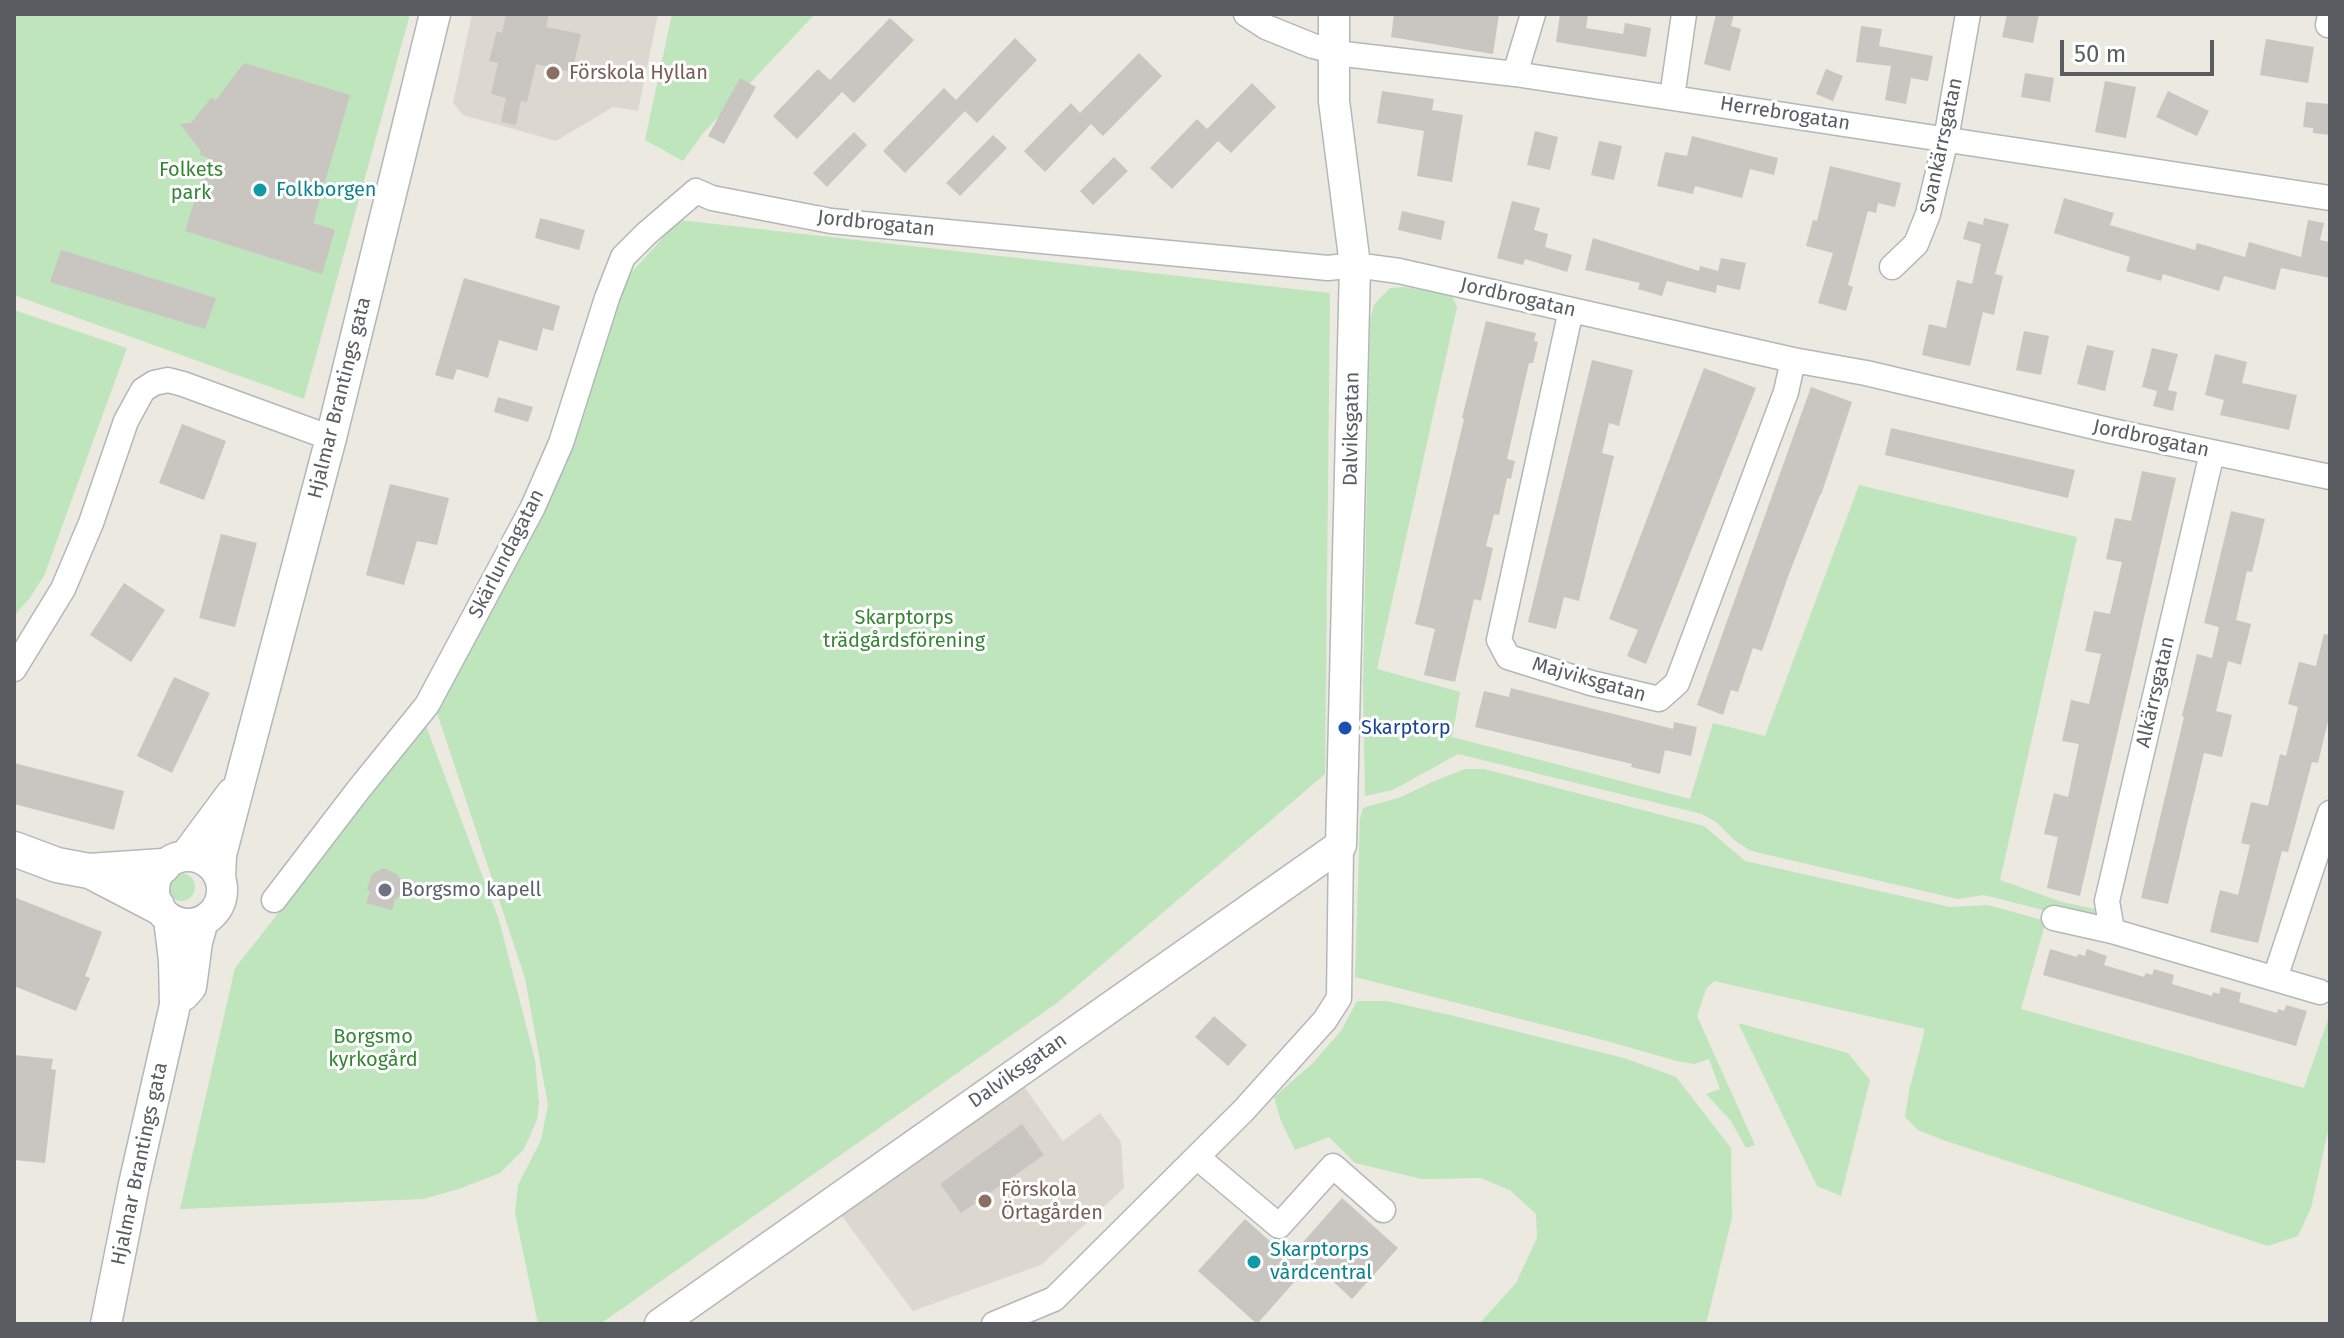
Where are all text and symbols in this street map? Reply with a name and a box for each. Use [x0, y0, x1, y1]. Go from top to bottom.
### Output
scale bar [2064, 24, 2218, 74]
text: 50 m [2074, 40, 2126, 68]
place label: Förskola Hyllan [569, 61, 708, 85]
marker: Förskola Hyllan [544, 64, 562, 82]
street label: Svankärrsgatan [1916, 76, 1968, 216]
street label: Herrebrogatan [1718, 92, 1852, 136]
park label: Folkets park [159, 158, 223, 205]
place label: Folkborgen [276, 178, 377, 202]
marker: Folkborgen [251, 181, 269, 199]
street label: Jordbrogatan [816, 206, 936, 242]
street label: Jordbrogatan [1458, 273, 1578, 323]
street label: Hjalmar Brantings gata [303, 295, 377, 501]
street label: Dalviksgatan [1339, 372, 1365, 486]
street label: Jordbrogatan [2091, 415, 2211, 463]
street label: Skärlundagatan [464, 485, 550, 623]
park label: Skarptorps trädgårdsförening [823, 606, 985, 653]
street label: Alkärrsgatan [2132, 634, 2180, 750]
street label: Majviksgatan [1529, 652, 1649, 708]
place label: Skarptorp [1361, 716, 1451, 740]
marker: Skarptorp [1336, 719, 1354, 737]
place label: Borgsmo kapell [401, 878, 541, 902]
marker: Borgsmo kapell [376, 881, 394, 899]
park label: Borgsmo kyrkogård [328, 1025, 418, 1072]
street label: Dalviksgatan [964, 1028, 1072, 1114]
street label: Hjalmar Brantings gata [107, 1060, 173, 1268]
place label: Förskola Örtagården [1001, 1178, 1103, 1225]
marker: Förskola Örtagården [976, 1192, 994, 1210]
place label: Skarptorps vårdcentral [1270, 1238, 1372, 1285]
marker: Skarptorps vårdcentral [1245, 1253, 1263, 1271]

